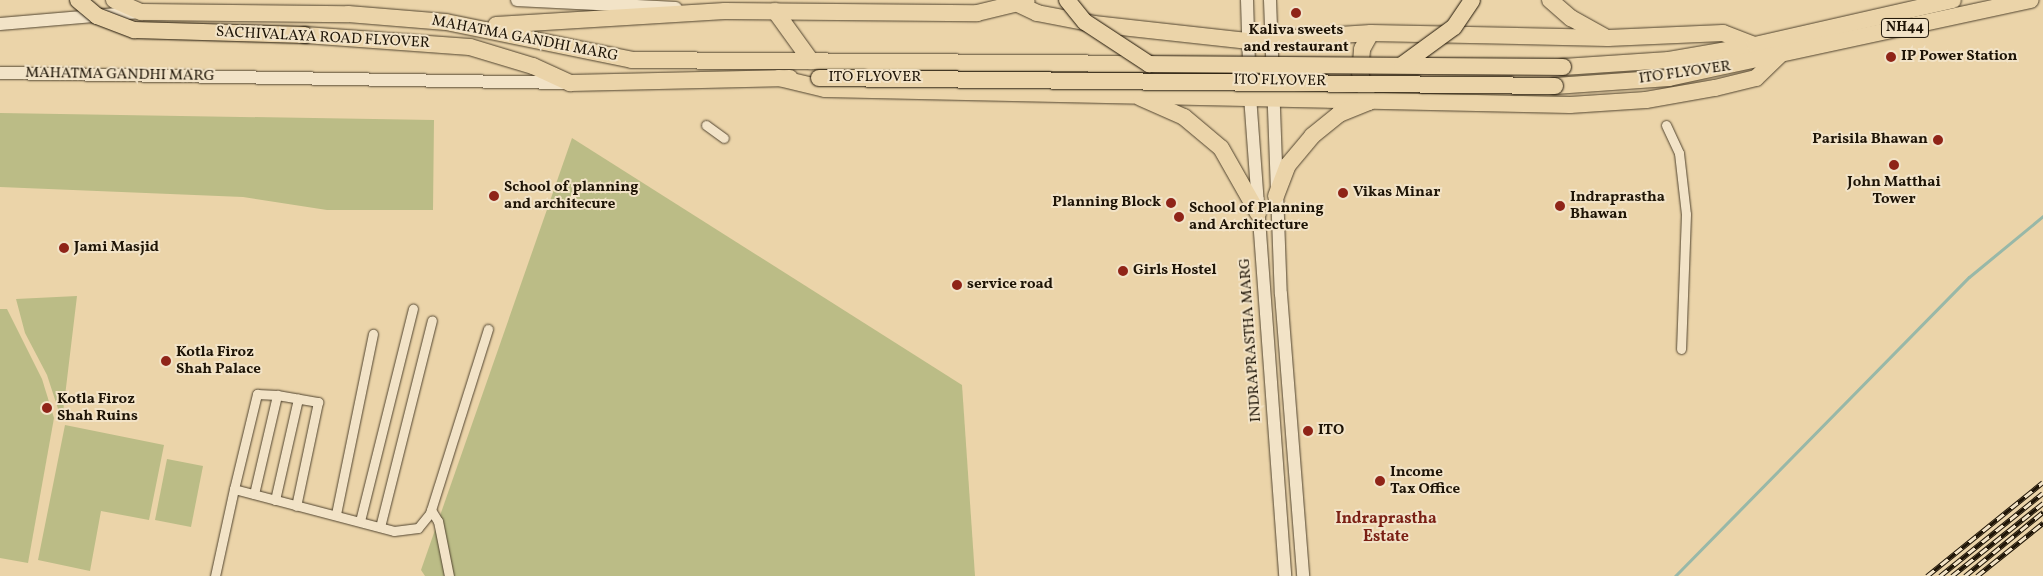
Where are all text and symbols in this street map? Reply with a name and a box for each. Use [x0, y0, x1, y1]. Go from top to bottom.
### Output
marker: Kaliva sweets and restaurant [1290, 7, 1302, 19]
street label: MAHATMA GANDHI MARG [430, 12, 620, 66]
road number: NH44 [1880, 16, 1930, 40]
place label: Kaliva sweets and restaurant [1243, 21, 1349, 56]
street label: SACHIVALAYA ROAD FLYOVER [216, 23, 430, 53]
place label: IP Power Station [1901, 48, 2017, 66]
marker: IP Power Station [1885, 51, 1897, 63]
street label: ITO FLYOVER [1638, 58, 1732, 88]
street label: MAHATMA GANDHI MARG [25, 64, 215, 86]
street label: ITO FLYOVER [829, 69, 921, 87]
street label: ITO FLYOVER [1233, 71, 1327, 91]
place label: Parisila Bhawan [1812, 131, 1928, 149]
marker: Parisila Bhawan [1932, 134, 1944, 146]
marker: John Matthai Tower [1888, 159, 1900, 171]
place label: John Matthai Tower [1847, 173, 1941, 208]
place label: School of planning and architecure [504, 178, 637, 213]
place label: Vikas Minar [1353, 184, 1440, 202]
marker: Vikas Minar [1337, 187, 1349, 199]
place label: Indraprastha Bhawan [1570, 188, 1665, 223]
marker: School of planning and architecure [488, 190, 500, 202]
place label: Planning Block [1052, 194, 1161, 212]
marker: Planning Block [1165, 197, 1177, 209]
place label: School of Planning and Architecture [1189, 199, 1322, 234]
marker: Indraprastha Bhawan [1554, 200, 1566, 212]
marker: School of Planning and Architecture [1173, 211, 1185, 223]
place label: Jami Masjid [74, 239, 159, 257]
marker: Jami Masjid [58, 242, 70, 254]
street label: INDRAPRASTHA MARG [1236, 257, 1266, 423]
place label: Girls Hostel [1133, 262, 1217, 280]
marker: Girls Hostel [1117, 265, 1129, 277]
place label: service road [967, 276, 1053, 294]
marker: service road [951, 279, 963, 291]
place label: Kotla Firoz Shah Palace [176, 343, 261, 378]
marker: Kotla Firoz Shah Palace [160, 355, 172, 367]
place label: Kotla Firoz Shah Ruins [57, 390, 138, 425]
marker: Kotla Firoz Shah Ruins [41, 402, 53, 414]
place label: ITO [1318, 422, 1344, 440]
marker: ITO [1302, 425, 1314, 437]
place label: Income Tax Office [1390, 463, 1460, 498]
marker: Income Tax Office [1374, 475, 1386, 487]
district label: Indraprastha Estate [1335, 509, 1437, 547]

